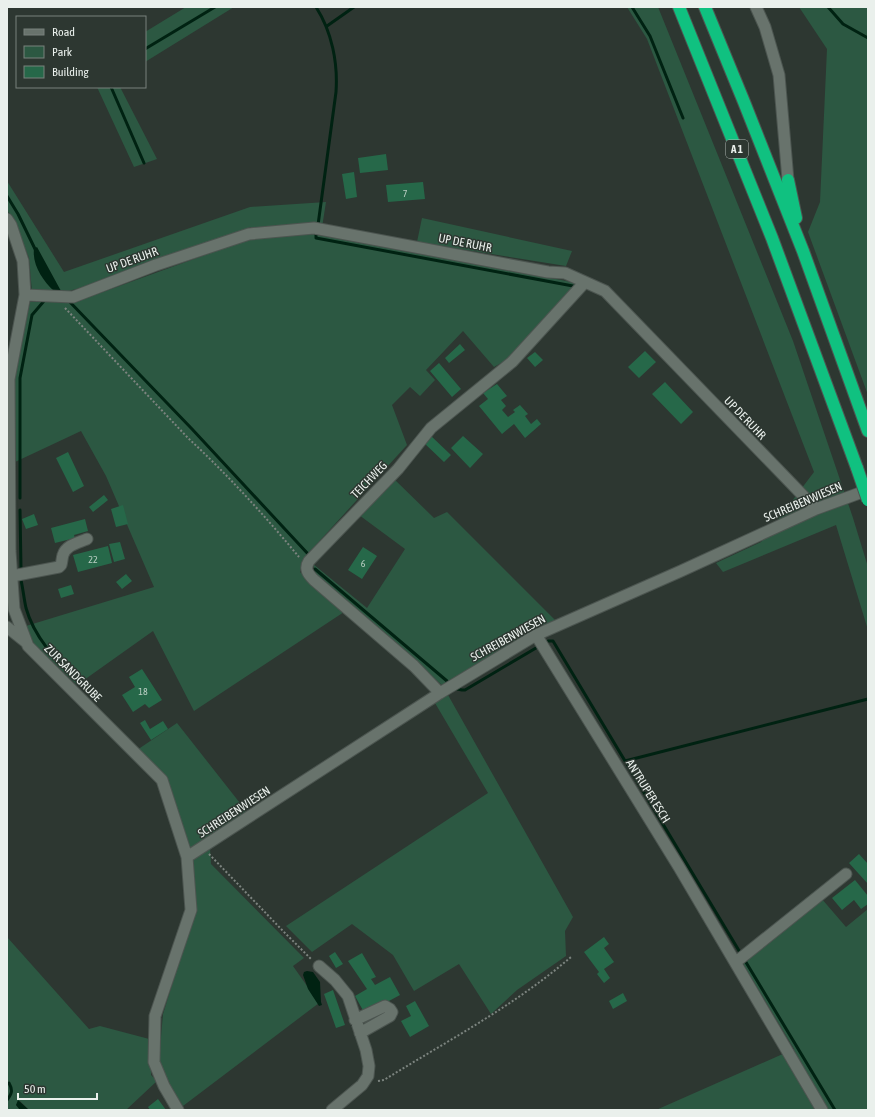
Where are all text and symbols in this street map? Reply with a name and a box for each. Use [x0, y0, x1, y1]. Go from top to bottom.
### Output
legend [16, 16, 146, 88]
text: Road [52, 25, 75, 39]
text: Park [52, 45, 73, 59]
text: Building [52, 65, 90, 79]
road number: A 1 [726, 140, 748, 158]
house number: 7 [403, 188, 408, 199]
street label: UP DE RUHR [437, 231, 493, 255]
street label: UP DE RUHR [104, 244, 160, 276]
street label: UP DE RUHR [721, 394, 769, 442]
street label: TEICHWEG [348, 459, 390, 501]
street label: SCHREIBENWIESEN [762, 479, 844, 525]
house number: 22 [88, 554, 98, 565]
house number: 6 [361, 558, 366, 569]
street label: SCHREIBENWIESEN [468, 612, 548, 664]
street label: ZUR SANDGRUBE [42, 642, 104, 704]
house number: 18 [138, 686, 148, 697]
street label: ANTRUPER ESCH [623, 757, 673, 825]
street label: SCHREIBENWIESEN [195, 783, 273, 841]
scale bar [18, 1075, 97, 1101]
text: 50 m [24, 1082, 46, 1096]

